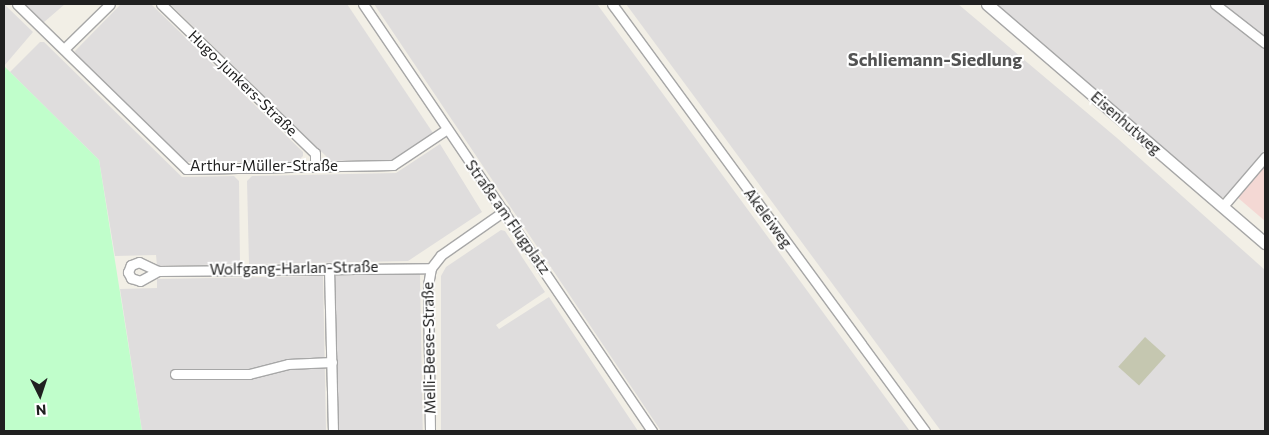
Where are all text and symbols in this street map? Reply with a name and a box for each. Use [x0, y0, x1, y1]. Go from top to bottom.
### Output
street label: Hugo-Junkers-Straße [185, 26, 301, 140]
district label: Schliemann-Siedlung [848, 48, 1022, 70]
street label: Eisenhutweg [1087, 88, 1165, 158]
street label: Straße am Flugplatz [462, 156, 554, 278]
street label: Arthur-Müller-Straße [190, 157, 338, 175]
street label: Akeleiweg [740, 185, 796, 251]
street label: Wolfgang-Harlan-Straße [210, 258, 378, 278]
street label: Melli-Beese-Straße [419, 282, 439, 414]
north arrow [15, 370, 65, 420]
text: N [35, 402, 47, 419]

